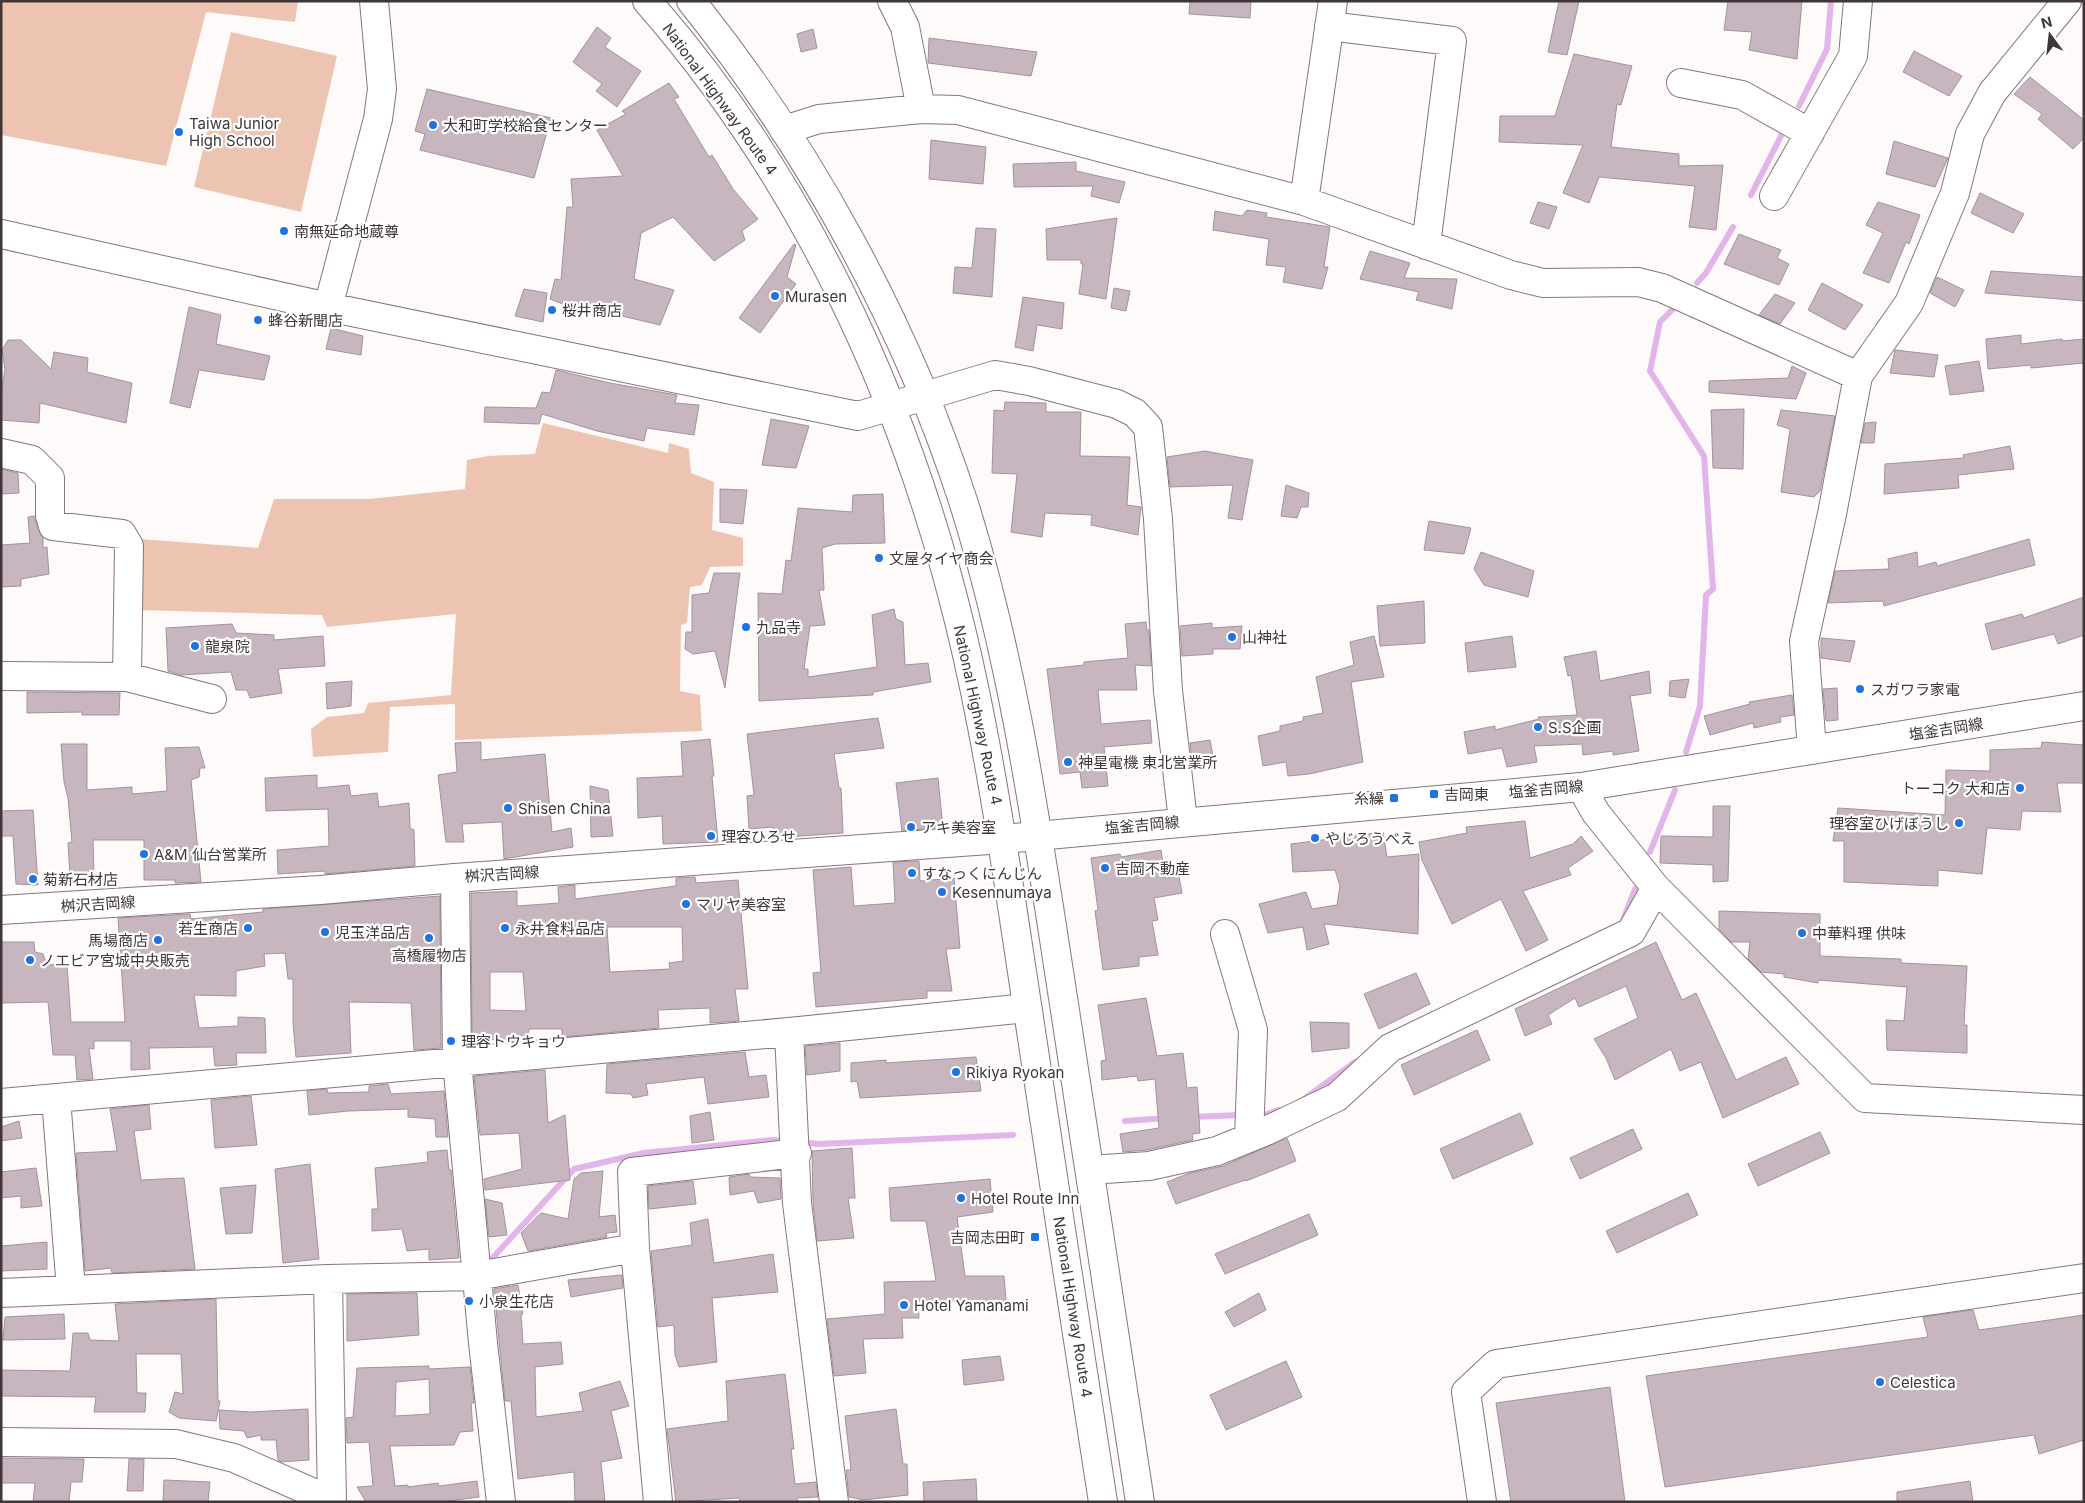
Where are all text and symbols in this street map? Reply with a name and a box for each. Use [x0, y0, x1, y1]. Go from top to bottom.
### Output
north arrow [2025, 10, 2075, 60]
text: N [2039, 12, 2054, 32]
street label: National Highway Route 4 [659, 19, 781, 179]
place label: Taiwa Junior High School [189, 114, 279, 150]
place label: 大和町学校給食センター [443, 116, 608, 135]
marker: 大和町学校給食センター [427, 119, 439, 131]
marker: Taiwa Junior High School [173, 126, 185, 138]
place label: 南無延命地蔵尊 [294, 222, 399, 241]
marker: 南無延命地蔵尊 [278, 225, 290, 237]
place label: Murasen [785, 287, 847, 306]
marker: Murasen [769, 290, 781, 302]
place label: 桜井商店 [562, 301, 622, 320]
marker: 桜井商店 [546, 304, 558, 316]
place label: 蜂谷新聞店 [268, 311, 343, 330]
marker: 蜂谷新聞店 [252, 314, 264, 326]
place label: 文屋タイヤ商会 [889, 549, 994, 568]
marker: 文屋タイヤ商会 [873, 552, 885, 564]
place label: 九品寺 [756, 618, 801, 637]
marker: 九品寺 [740, 621, 752, 633]
street label: National Highway Route 4 [950, 623, 1006, 807]
place label: 山神社 [1242, 628, 1287, 647]
marker: 山神社 [1226, 631, 1238, 643]
place label: 龍泉院 [205, 637, 250, 656]
marker: 龍泉院 [189, 640, 201, 652]
place label: スガワラ家電 [1870, 680, 1960, 699]
marker: スガワラ家電 [1854, 683, 1866, 695]
street label: 塩釜吉岡線 [1907, 714, 1985, 744]
place label: S.S企画 [1548, 718, 1602, 737]
marker: S.S企画 [1532, 721, 1544, 733]
place label: 神星電機 東北営業所 [1078, 753, 1217, 772]
marker: 神星電機 東北営業所 [1062, 756, 1074, 768]
street label: 塩釜吉岡線 [1508, 776, 1584, 802]
place label: トーコク 大和店 [1901, 779, 2010, 798]
marker: トーコク 大和店 [2014, 782, 2026, 794]
place label: 吉岡東 [1444, 785, 1489, 804]
marker: 吉岡東 [1428, 788, 1440, 800]
place label: 糸繰 [1354, 789, 1384, 808]
marker: 糸繰 [1388, 792, 1400, 804]
place label: Shisen China [518, 799, 611, 818]
marker: Shisen China [502, 802, 514, 814]
street label: 塩釜吉岡線 [1104, 812, 1180, 838]
place label: 理容室ひげぼうし [1829, 814, 1949, 833]
marker: 理容室ひげぼうし [1953, 817, 1965, 829]
place label: アキ美容室 [921, 818, 996, 837]
marker: アキ美容室 [905, 821, 917, 833]
place label: 理容ひろせ [721, 827, 796, 846]
place label: やじろうべえ [1325, 829, 1415, 848]
marker: 理容ひろせ [705, 830, 717, 842]
marker: やじろうべえ [1309, 832, 1321, 844]
place label: A&M 仙台営業所 [154, 845, 267, 864]
marker: A&M 仙台営業所 [138, 848, 150, 860]
place label: 吉岡不動産 [1115, 859, 1190, 878]
street label: 桝沢吉岡線 [464, 862, 540, 886]
marker: 吉岡不動産 [1099, 862, 1111, 874]
place label: すなっくにんじん [922, 864, 1042, 883]
marker: すなっくにんじん [906, 867, 918, 879]
place label: 菊新石材店 [43, 870, 118, 889]
marker: 菊新石材店 [27, 873, 39, 885]
place label: Kesennumaya [952, 883, 1052, 902]
marker: Kesennumaya [936, 886, 948, 898]
street label: 桝沢吉岡線 [60, 892, 136, 916]
place label: マリヤ美容室 [696, 895, 786, 914]
marker: マリヤ美容室 [680, 898, 692, 910]
place label: 若生商店 [178, 919, 238, 938]
place label: 永井食料品店 [515, 919, 605, 938]
marker: 若生商店 [242, 922, 254, 934]
marker: 永井食料品店 [499, 922, 511, 934]
place label: 児玉洋品店 [335, 923, 410, 942]
place label: 中華料理 供味 [1812, 924, 1906, 943]
marker: 児玉洋品店 [319, 926, 331, 938]
marker: 中華料理 供味 [1796, 927, 1808, 939]
place label: 馬場商店 [88, 931, 148, 950]
marker: 高橋履物店 [423, 932, 435, 944]
marker: 馬場商店 [152, 934, 164, 946]
place label: 高橋履物店 [391, 946, 467, 965]
place label: ノエビア宮城中央販売 [40, 951, 190, 970]
marker: ノエビア宮城中央販売 [24, 954, 36, 966]
place label: 理容トウキョウ [461, 1032, 566, 1051]
marker: 理容トウキョウ [445, 1035, 457, 1047]
place label: Rikiya Ryokan [966, 1063, 1064, 1082]
marker: Rikiya Ryokan [950, 1066, 962, 1078]
place label: Hotel Route Inn [971, 1189, 1079, 1208]
marker: Hotel Route Inn [955, 1192, 967, 1204]
street label: National Highway Route 4 [1049, 1215, 1097, 1399]
place label: 吉岡志田町 [950, 1228, 1025, 1247]
marker: 吉岡志田町 [1029, 1231, 1041, 1243]
place label: 小泉生花店 [479, 1292, 554, 1311]
marker: 小泉生花店 [463, 1295, 475, 1307]
place label: Hotel Yamanami [914, 1296, 1029, 1315]
marker: Hotel Yamanami [898, 1299, 910, 1311]
place label: Celestica [1890, 1373, 1956, 1392]
marker: Celestica [1874, 1376, 1886, 1388]

